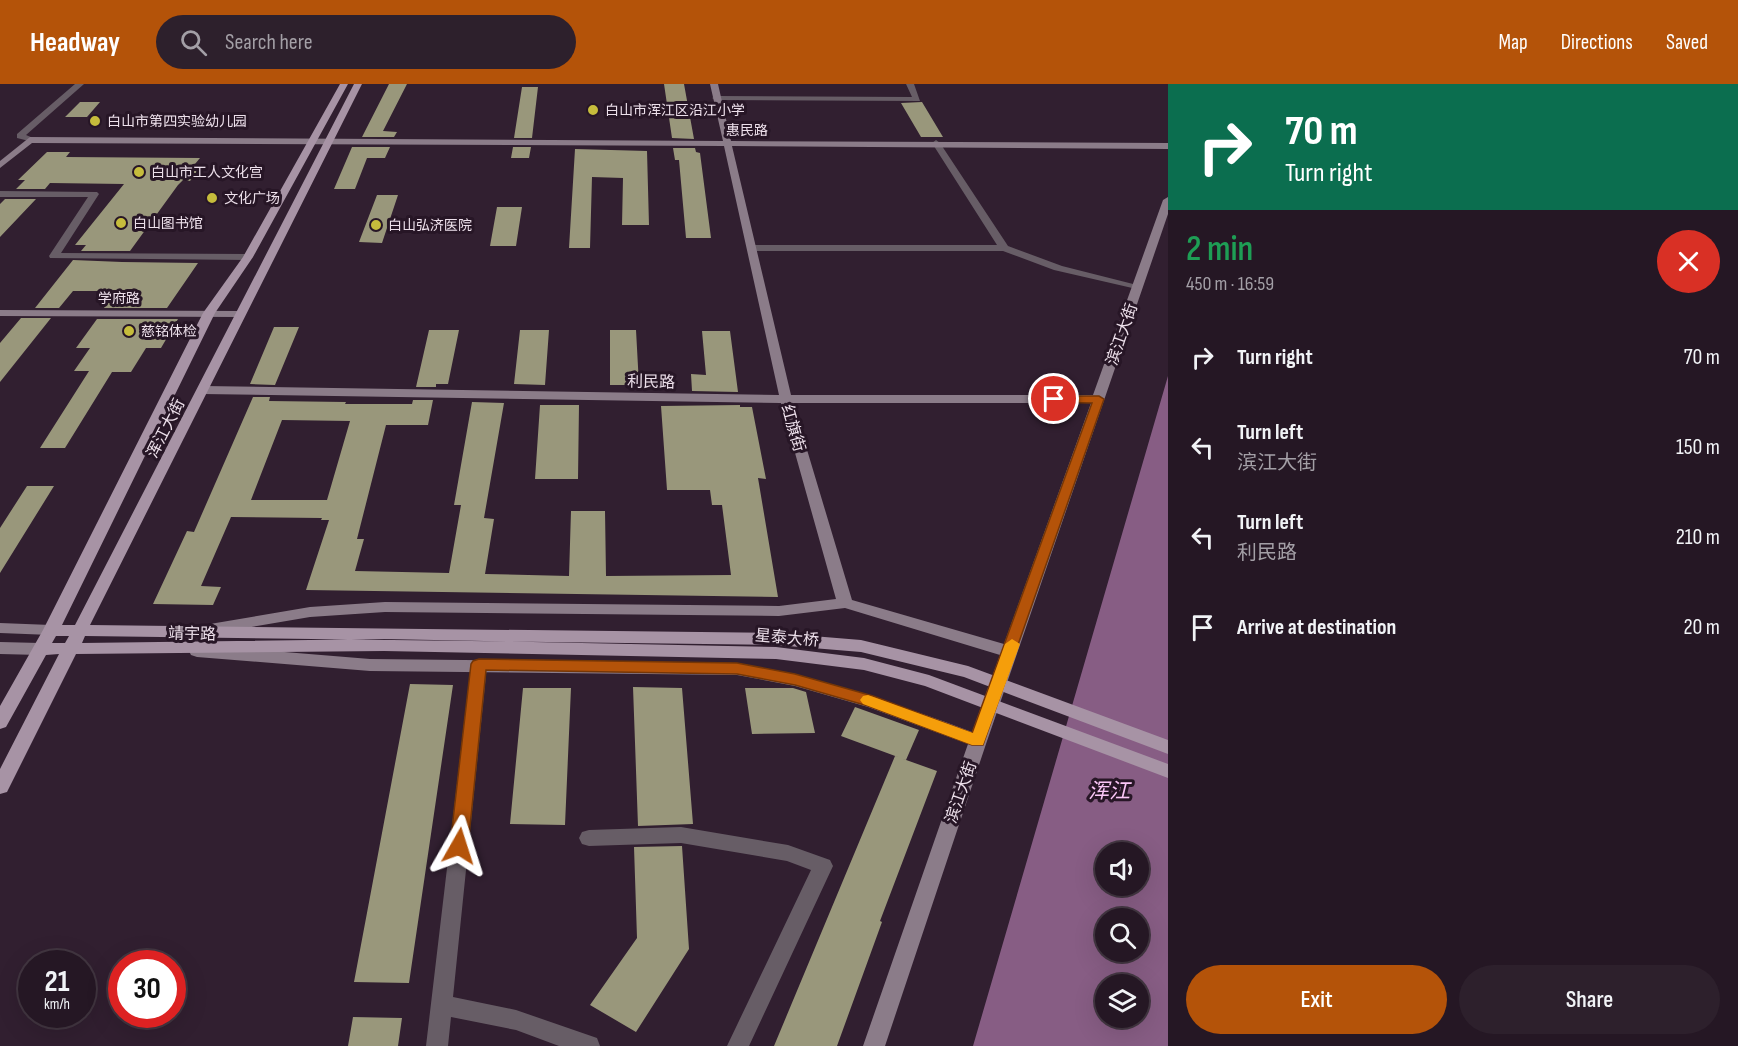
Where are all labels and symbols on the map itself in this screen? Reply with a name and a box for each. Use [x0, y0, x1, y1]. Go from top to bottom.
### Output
place label: 白山市浑江区沿江小学 [605, 102, 745, 119]
marker: 白山市浑江区沿江小学 [586, 103, 600, 117]
place label: 白山市第四实验幼儿园 [107, 113, 247, 130]
marker: 白山市第四实验幼儿园 [88, 114, 102, 128]
street label: 惠民路 [726, 122, 768, 139]
place label: 白山市工人文化宫 [151, 164, 263, 181]
marker: 白山市工人文化宫 [132, 165, 146, 179]
place label: 文化广场 [224, 190, 280, 207]
marker: 文化广场 [205, 191, 219, 205]
place label: 白山图书馆 [133, 215, 203, 232]
marker: 白山图书馆 [114, 216, 128, 230]
place label: 白山弘济医院 [388, 217, 472, 234]
marker: 白山弘济医院 [369, 218, 383, 232]
street label: 学府路 [98, 290, 140, 307]
street label: 滨江大街 [1103, 301, 1142, 368]
place label: 慈铭体检 [141, 323, 197, 340]
marker: 慈铭体检 [122, 324, 136, 338]
street label: 利民路 [627, 373, 675, 392]
pin [1028, 373, 1079, 424]
street label: 浑江大街 [143, 396, 189, 462]
street label: 红旗街 [777, 403, 808, 454]
street label: 靖宇路 [168, 625, 216, 644]
street label: 星泰大桥 [754, 626, 820, 651]
street label: 滨江大街 [942, 759, 981, 826]
water label: 浑江 [1088, 779, 1132, 804]
position arrow [427, 814, 491, 878]
speed limit sign: 30 [108, 950, 186, 1028]

